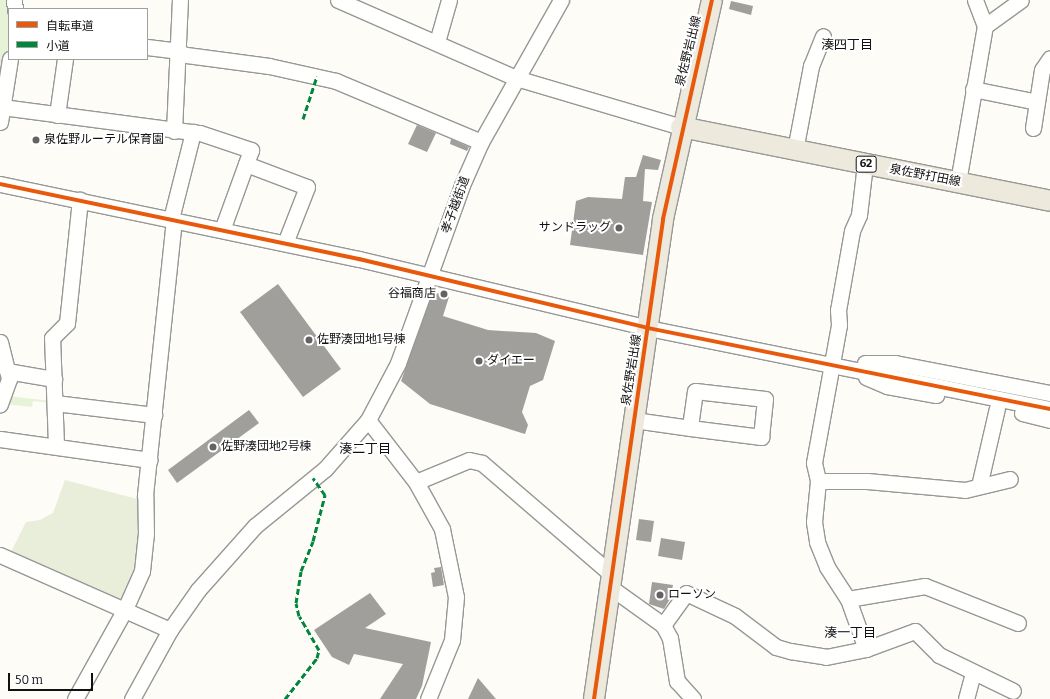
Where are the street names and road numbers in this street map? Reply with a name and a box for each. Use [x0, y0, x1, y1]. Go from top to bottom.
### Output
street label: 泉佐野岩出線 [673, 14, 705, 88]
road number: 62 [855, 155, 877, 173]
street label: 泉佐野打田線 [888, 162, 962, 190]
street label: 孝子越街道 [439, 174, 473, 236]
street label: 泉佐野岩出線 [619, 333, 645, 407]

